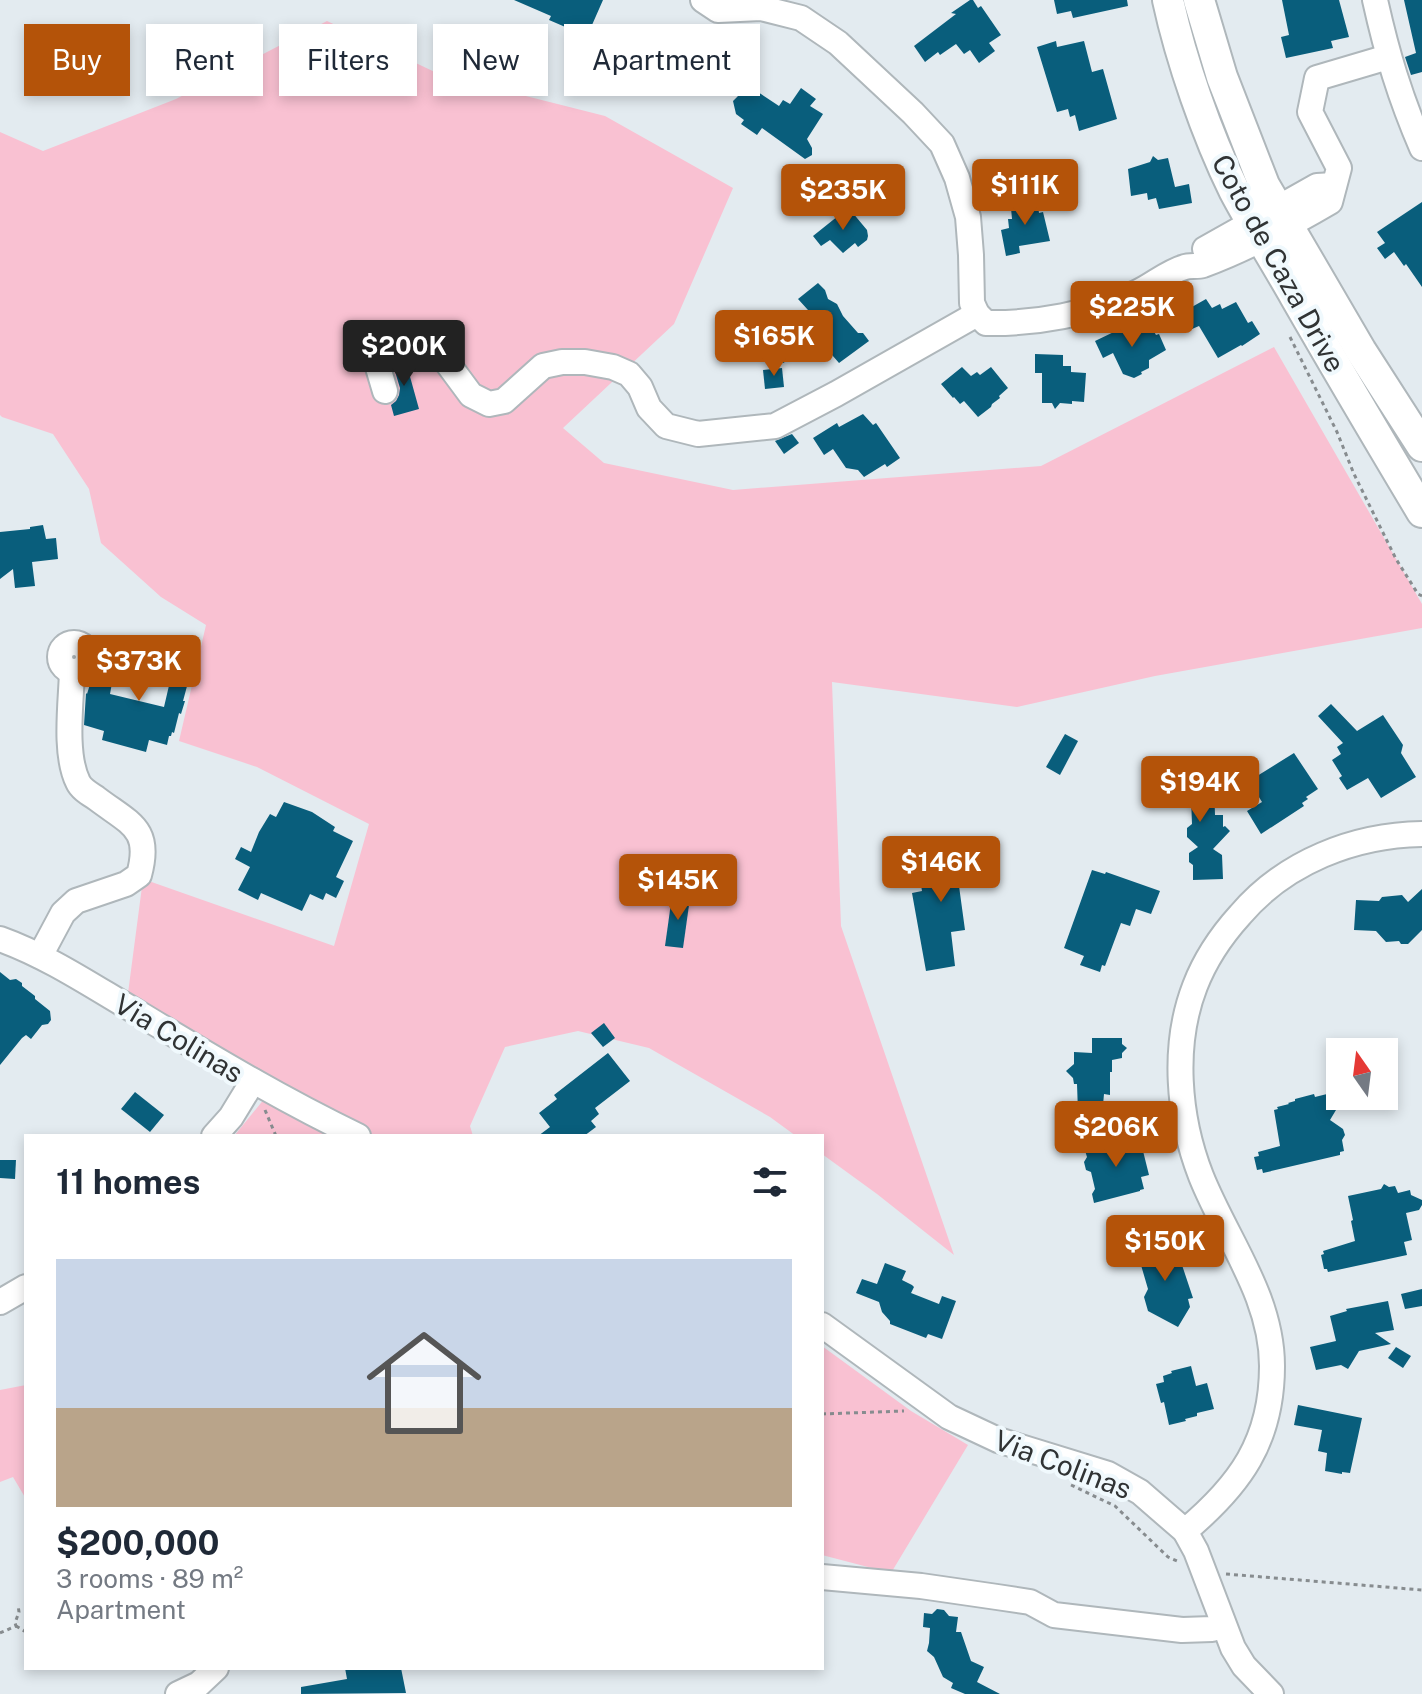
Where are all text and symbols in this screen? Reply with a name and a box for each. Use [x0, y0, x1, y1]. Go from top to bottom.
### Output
chip: Buy [24, 24, 130, 96]
chip: Rent [146, 24, 263, 96]
chip: Filters [279, 24, 417, 96]
chip: New [433, 24, 548, 96]
chip: Apartment [564, 24, 760, 96]
street label: Coto de Caza Drive [1206, 148, 1352, 378]
pin: $111K [969, 159, 1081, 227]
pin: $235K [787, 164, 899, 232]
text: $111K [990, 169, 1060, 200]
text: $235K [799, 174, 887, 205]
pin: $225K [1076, 281, 1188, 349]
text: $225K [1089, 291, 1175, 322]
pin: $165K [718, 310, 830, 378]
pin: $200K [348, 320, 460, 388]
text: $165K [733, 320, 815, 351]
text: $200K [361, 330, 447, 361]
pin: $373K [83, 635, 195, 703]
text: $373K [96, 645, 182, 676]
pin: $194K [1144, 756, 1256, 824]
text: $194K [1159, 766, 1241, 797]
pin: $146K [885, 836, 997, 904]
text: $146K [900, 846, 982, 877]
pin: $145K [622, 854, 734, 922]
text: $145K [637, 864, 719, 895]
street label: Via Colinas [109, 987, 249, 1089]
north arrow [1326, 1038, 1398, 1110]
map controls [1326, 1038, 1398, 1110]
pin: $206K [1060, 1101, 1172, 1169]
text: $206K [1073, 1111, 1159, 1142]
icon: filters [748, 1160, 792, 1204]
text: 11 homes [56, 1162, 200, 1202]
pin: $150K [1109, 1215, 1221, 1283]
text: $150K [1124, 1225, 1206, 1256]
icon: home [352, 1311, 496, 1455]
street label: Via Colinas [990, 1423, 1136, 1505]
text: $200,000 [56, 1523, 219, 1563]
text: 3 rooms · 89 m² [56, 1563, 243, 1594]
text: Apartment [56, 1594, 186, 1625]

